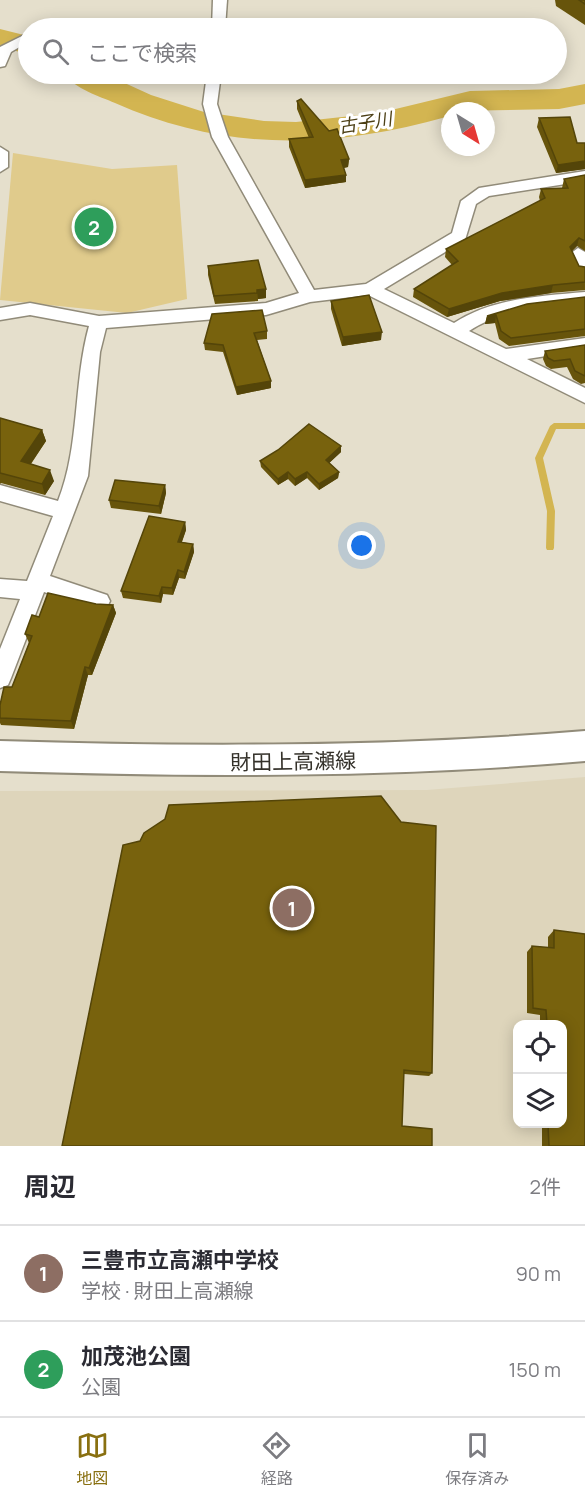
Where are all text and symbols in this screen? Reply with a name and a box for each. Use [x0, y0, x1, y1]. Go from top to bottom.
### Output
search box [18, 18, 567, 84]
icon: search [39, 35, 72, 68]
text: ここで検索 [87, 38, 197, 68]
north arrow [441, 102, 495, 156]
water label: 古子川 [336, 106, 396, 138]
pin: 2 [74, 204, 113, 250]
your location [347, 531, 376, 560]
street label: 財田上高瀬線 [230, 746, 356, 776]
pin: 1 [272, 886, 312, 930]
map controls [513, 1020, 567, 1128]
button: locate [513, 1020, 567, 1074]
button: layers [513, 1074, 567, 1128]
text: 周辺 [24, 1168, 76, 1204]
text: 2件 [530, 1173, 561, 1200]
text: 三豊市立高瀬中学校 [81, 1245, 279, 1275]
text: 1 [39, 1260, 48, 1287]
text: 90 m [515, 1260, 561, 1287]
text: 学校 · 財田上高瀬線 [81, 1277, 254, 1304]
text: 加茂池公園 [81, 1341, 191, 1371]
text: 2 [38, 1356, 49, 1383]
text: 150 m [508, 1356, 561, 1383]
text: 公園 [81, 1373, 121, 1400]
tab: 地図 [76, 1429, 109, 1489]
tab: 経路 [260, 1429, 293, 1489]
tab: 保存済み [445, 1429, 509, 1489]

